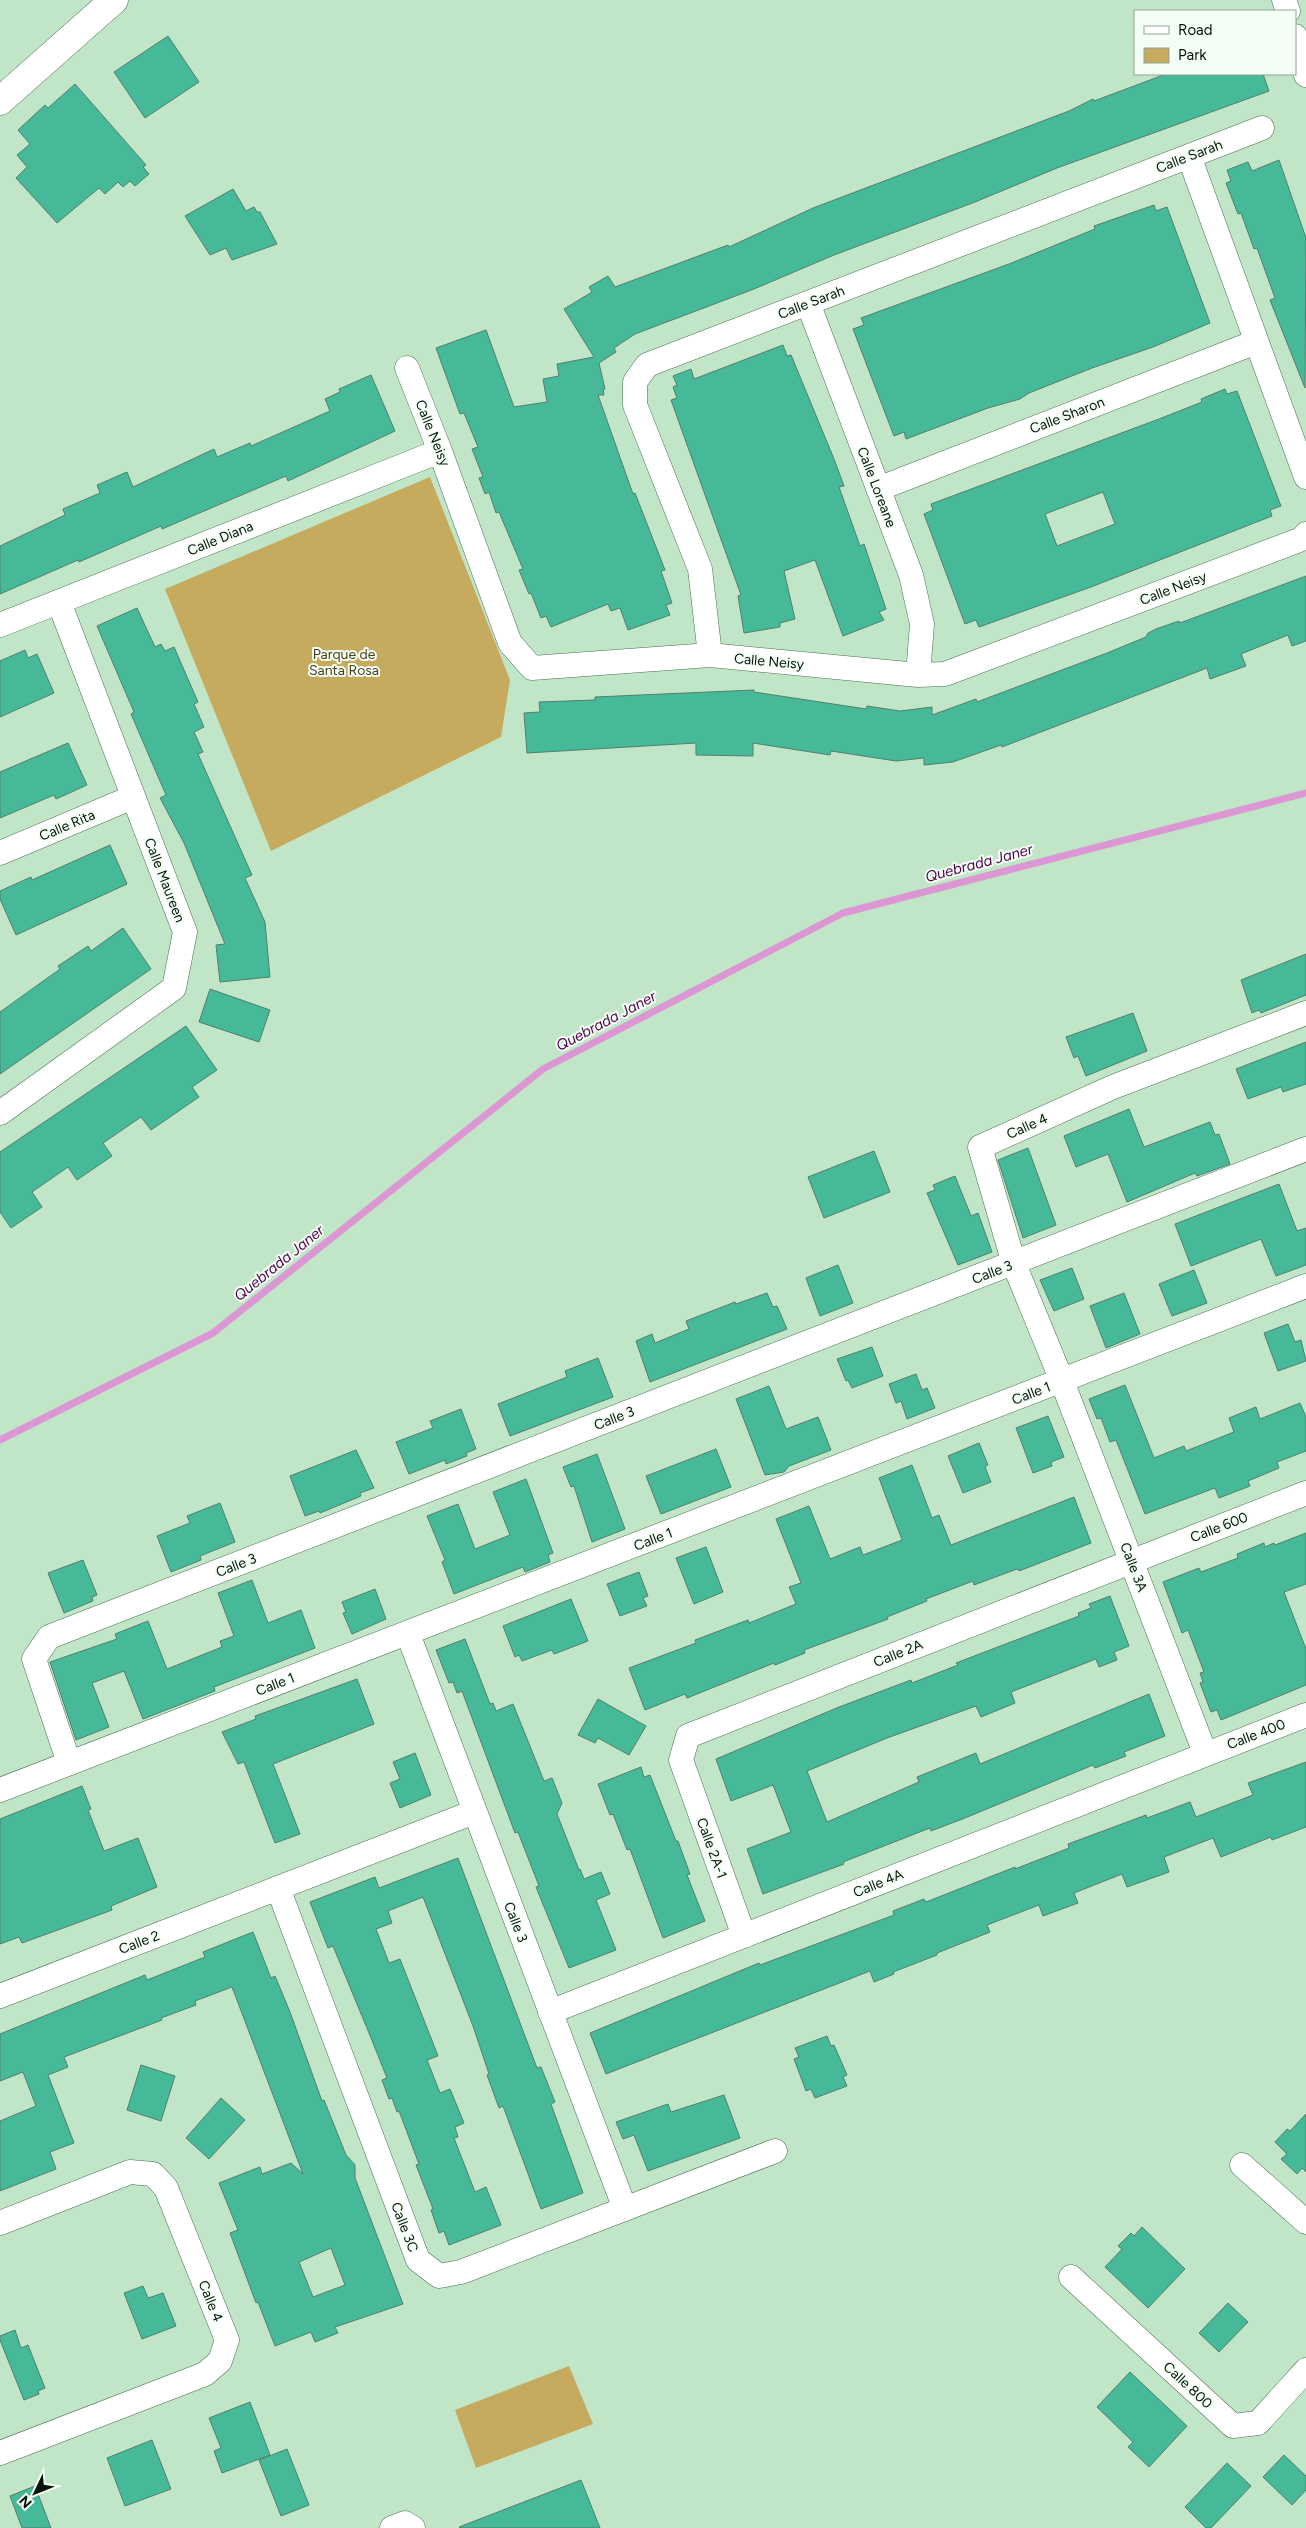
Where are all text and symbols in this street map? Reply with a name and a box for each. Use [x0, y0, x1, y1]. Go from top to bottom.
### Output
legend [1134, 10, 1296, 75]
text: Road [1178, 21, 1213, 39]
text: Park [1178, 46, 1207, 64]
street label: Calle Sarah [1153, 136, 1225, 177]
street label: Calle Sarah [775, 282, 847, 323]
street label: Calle Sharon [1027, 393, 1107, 438]
street label: Calle Neisy [412, 397, 454, 469]
street label: Calle Loreane [853, 445, 900, 530]
street label: Calle Diana [185, 518, 256, 559]
street label: Calle Neisy [1137, 568, 1210, 609]
park label: Parque de Santa Rosa [309, 646, 379, 679]
street label: Calle Neisy [733, 650, 805, 673]
street label: Calle Rita [37, 806, 98, 845]
street label: Calle Maureen [141, 836, 189, 925]
water label: Quebrada Janer [923, 840, 1036, 886]
water label: Quebrada Janer [553, 987, 660, 1055]
street label: Calle 4 [1004, 1110, 1051, 1143]
water label: Quebrada Janer [230, 1221, 328, 1305]
street label: Calle 3 [969, 1257, 1015, 1288]
street label: Calle 1 [1009, 1378, 1053, 1409]
street label: Calle 3 [591, 1403, 637, 1434]
street label: Calle 600 [1188, 1509, 1250, 1546]
street label: Calle 1 [631, 1524, 675, 1555]
street label: Calle 3A [1116, 1540, 1151, 1595]
street label: Calle 3 [213, 1550, 259, 1581]
street label: Calle 2A [871, 1636, 926, 1671]
street label: Calle 1 [253, 1669, 297, 1700]
street label: Calle 400 [1225, 1716, 1288, 1753]
street label: Calle 2A-1 [693, 1815, 730, 1881]
street label: Calle 4A [851, 1866, 906, 1901]
street label: Calle 3 [500, 1899, 531, 1945]
street label: Calle 2 [116, 1927, 162, 1958]
street label: Calle 3C [387, 2200, 422, 2255]
street label: Calle 4 [195, 2278, 227, 2325]
street label: Calle 800 [1160, 2358, 1216, 2412]
north arrow [10, 2468, 60, 2518]
text: N [16, 2492, 36, 2511]

